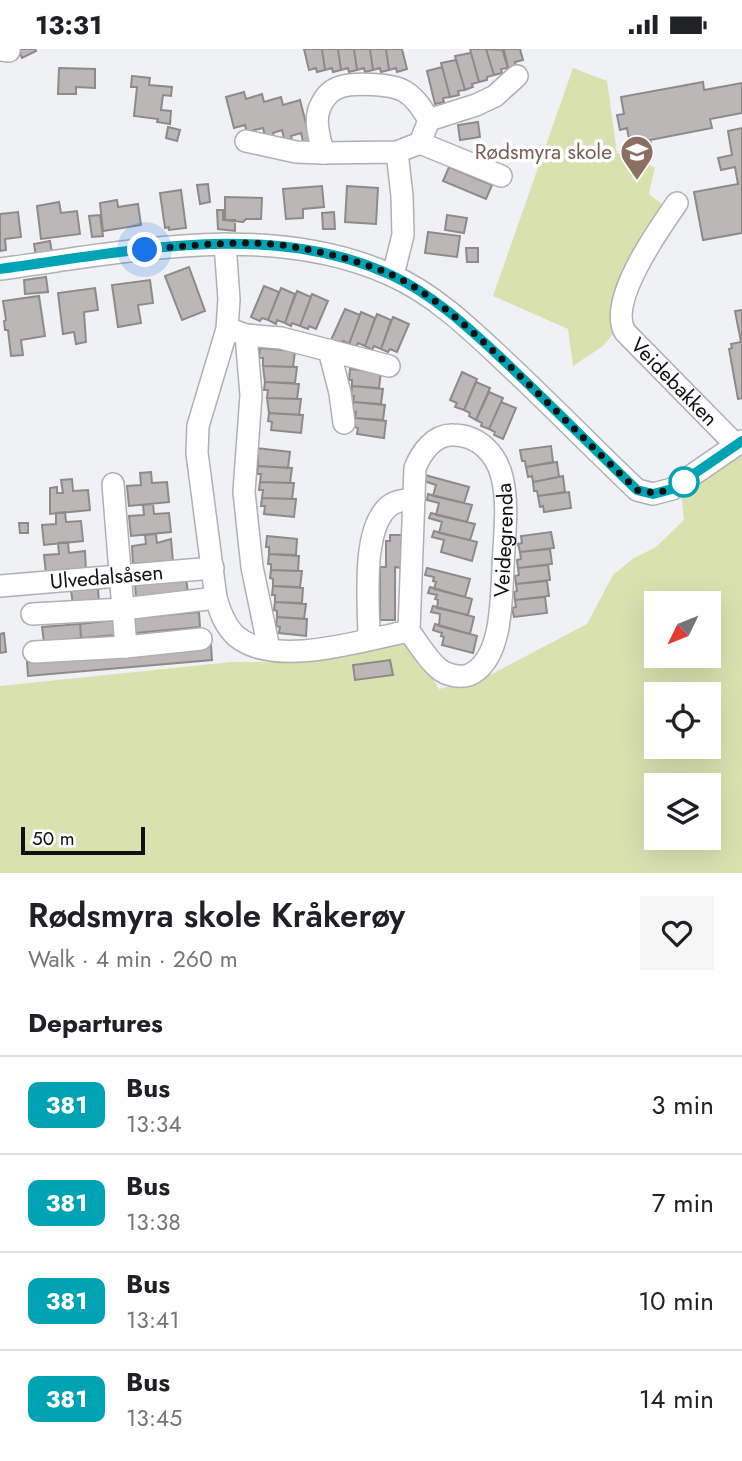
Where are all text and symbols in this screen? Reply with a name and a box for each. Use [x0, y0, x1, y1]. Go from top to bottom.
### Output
text: 13:31 [35, 6, 102, 44]
school or university icon: Rødsmyra skole [618, 133, 656, 182]
place label: Rødsmyra skole [475, 137, 612, 167]
your location [127, 232, 162, 267]
street label: Veidebakken [624, 331, 724, 433]
unlabelled marker [669, 467, 699, 497]
street label: Veidegrenda [487, 481, 521, 598]
street label: Ulvedalsåsen [49, 557, 165, 597]
north arrow [644, 591, 721, 669]
map controls [644, 591, 721, 850]
button: locate [644, 682, 721, 759]
button: layers [644, 773, 721, 850]
scale bar [21, 824, 145, 856]
text: 50 m [32, 825, 75, 852]
text: Rødsmyra skole Kråkerøy [28, 892, 405, 939]
button: heart [640, 896, 714, 970]
text: Walk · 4 min · 260 m [28, 942, 238, 976]
text: Departures [28, 1004, 163, 1042]
text: Bus [126, 1069, 170, 1107]
text: 3 min [651, 1086, 714, 1124]
text: 381 [45, 1087, 88, 1122]
text: 13:34 [126, 1107, 182, 1141]
text: Bus [126, 1167, 170, 1205]
text: 7 min [652, 1184, 714, 1222]
text: 381 [45, 1185, 88, 1220]
text: 13:38 [126, 1205, 181, 1239]
text: Bus [126, 1265, 170, 1303]
text: 10 min [638, 1282, 714, 1320]
text: 381 [45, 1283, 88, 1318]
text: 13:41 [126, 1303, 180, 1337]
text: Bus [126, 1363, 170, 1401]
text: 14 min [639, 1380, 714, 1418]
text: 381 [45, 1381, 88, 1416]
text: 13:45 [126, 1401, 182, 1435]

